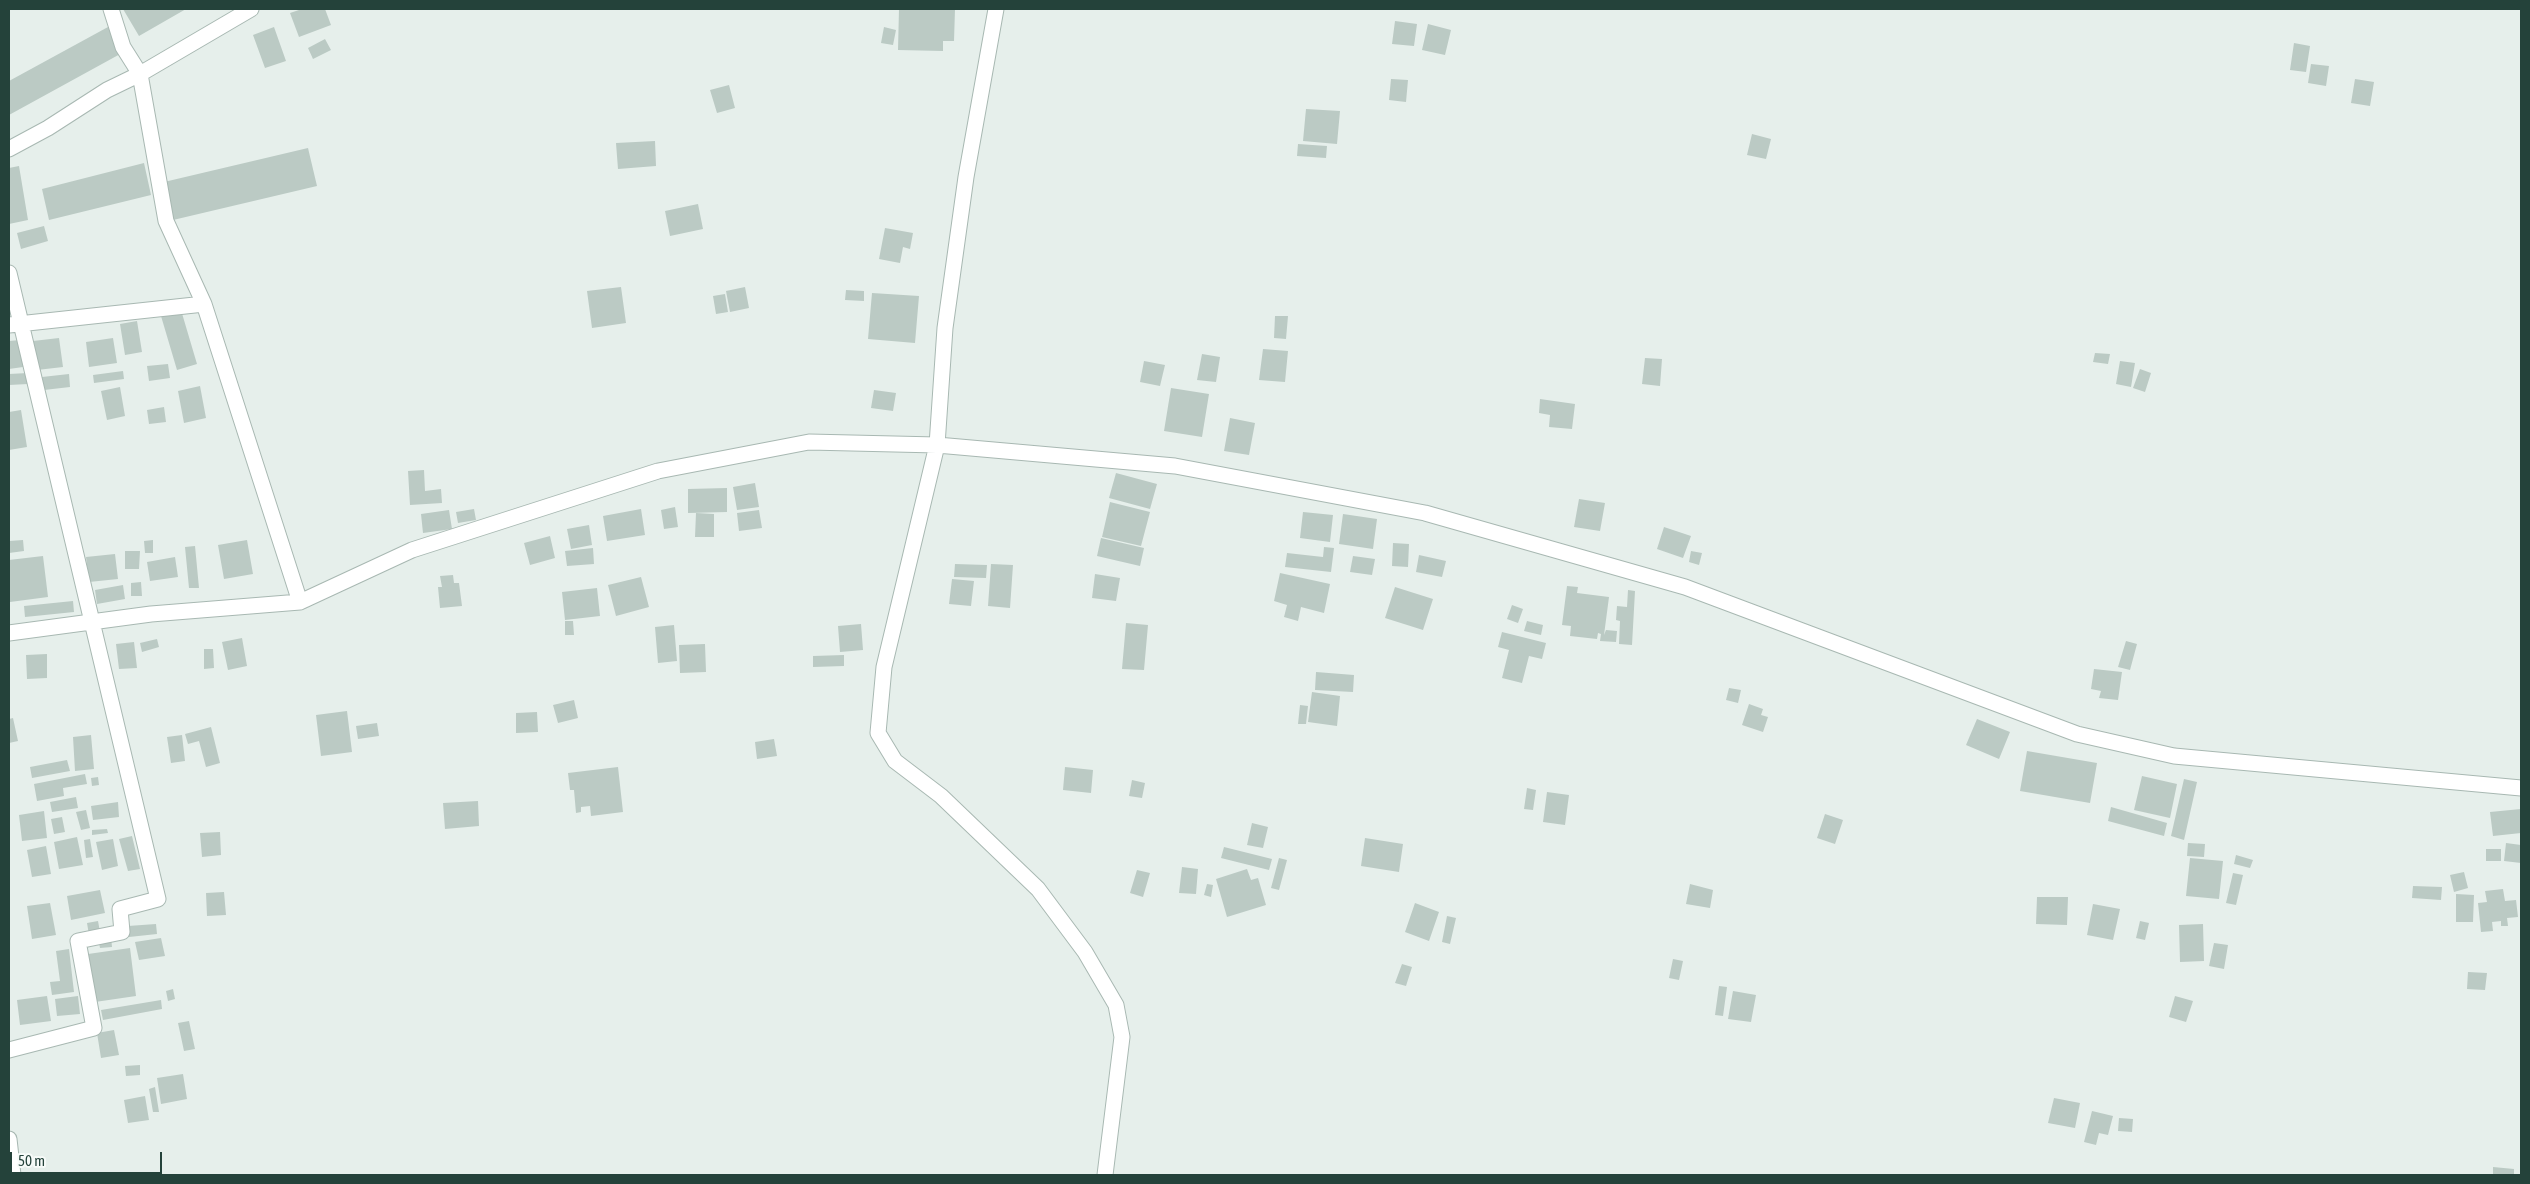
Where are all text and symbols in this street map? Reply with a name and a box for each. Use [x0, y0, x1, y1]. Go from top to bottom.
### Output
scale bar [12, 1142, 165, 1174]
text: 50 m [18, 1152, 45, 1169]

